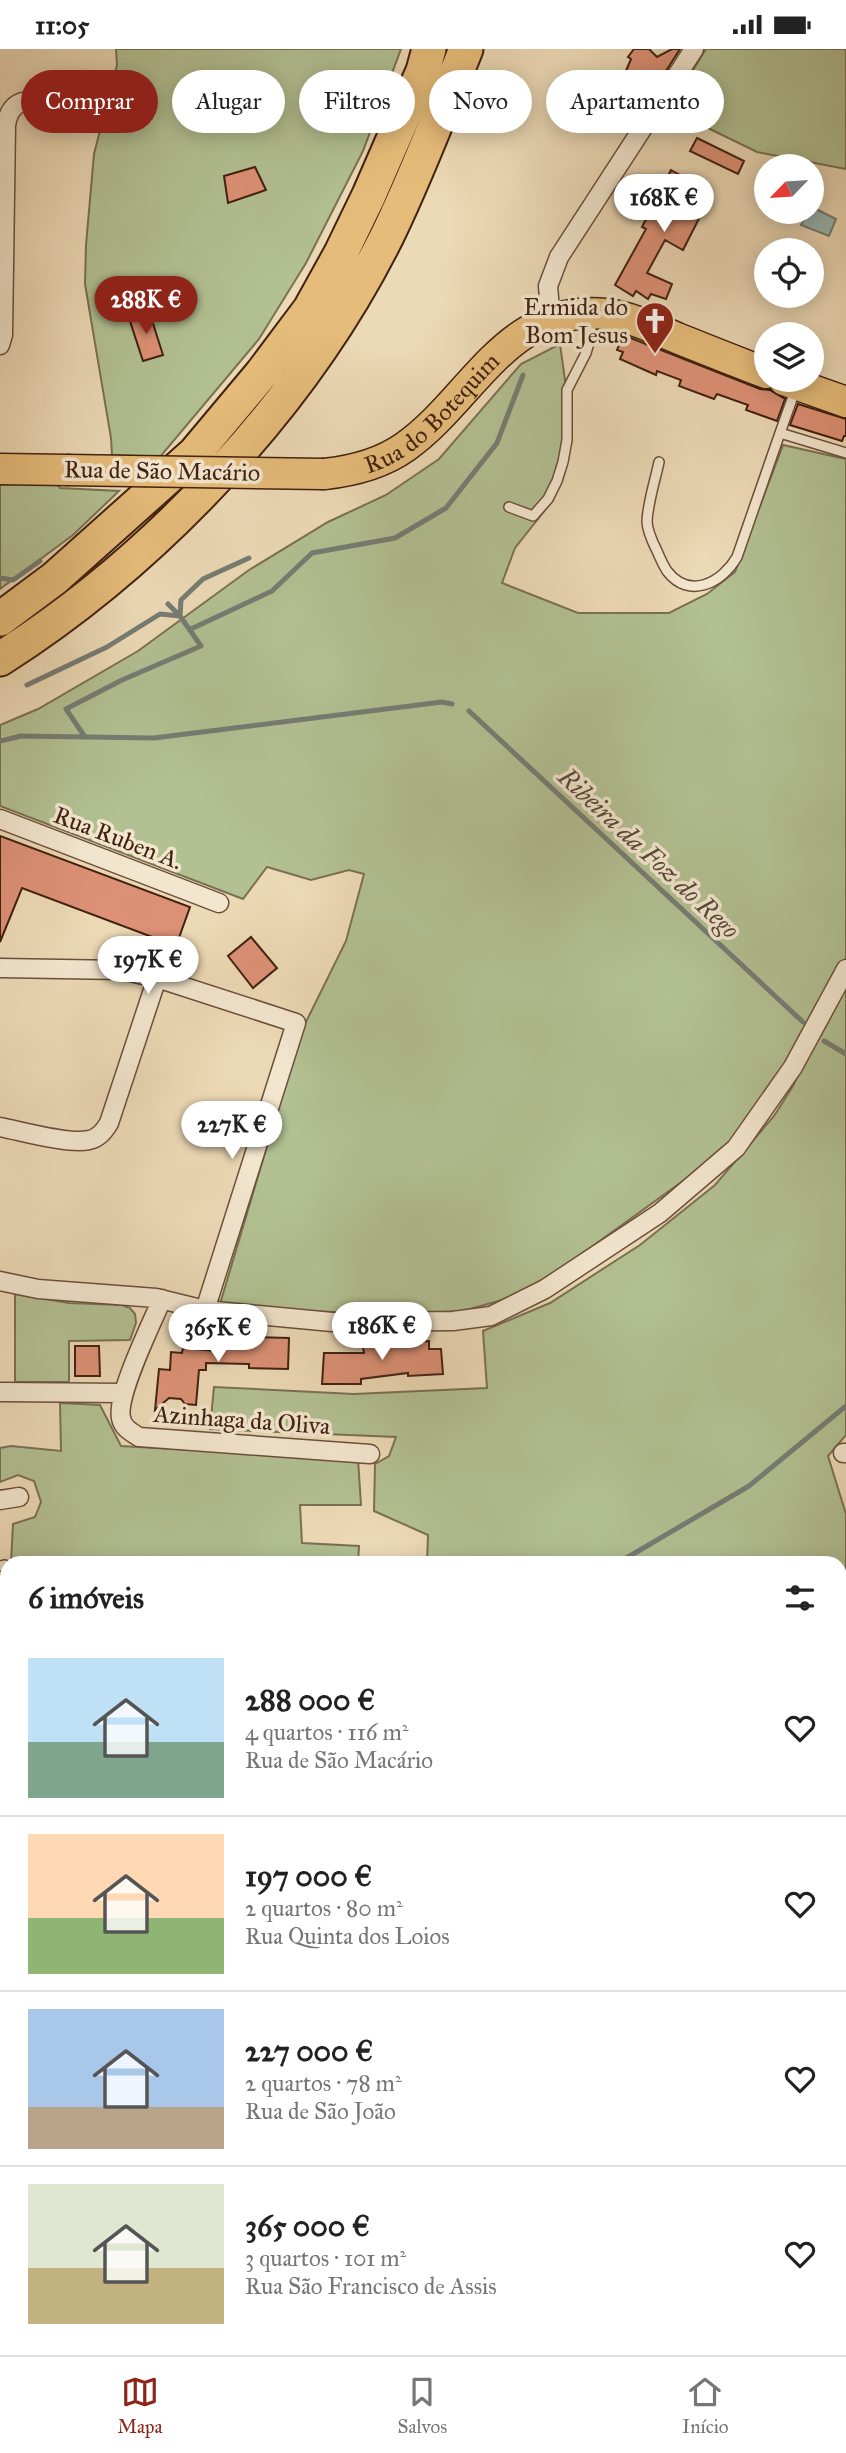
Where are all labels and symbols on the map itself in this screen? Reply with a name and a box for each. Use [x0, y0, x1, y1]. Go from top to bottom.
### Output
north arrow [754, 154, 824, 224]
pin: 168K € [607, 174, 721, 234]
pin: 288K € [89, 277, 203, 336]
place label: Ermida do Bom Jesus [523, 292, 628, 350]
church icon: Ermida do Bom Jesus [634, 300, 676, 355]
street label: Rua do Botequim [360, 346, 506, 480]
street label: Rua de São Macário [64, 454, 260, 488]
water label: Ribeira da Foz do Rego [551, 760, 746, 945]
street label: Rua Ruben A. [50, 800, 186, 876]
pin: 197K € [91, 937, 205, 996]
pin: 227K € [175, 1101, 289, 1161]
pin: 186K € [325, 1303, 439, 1362]
pin: 365K € [161, 1305, 275, 1364]
street label: Azinhaga da Oliva [152, 1399, 332, 1441]

